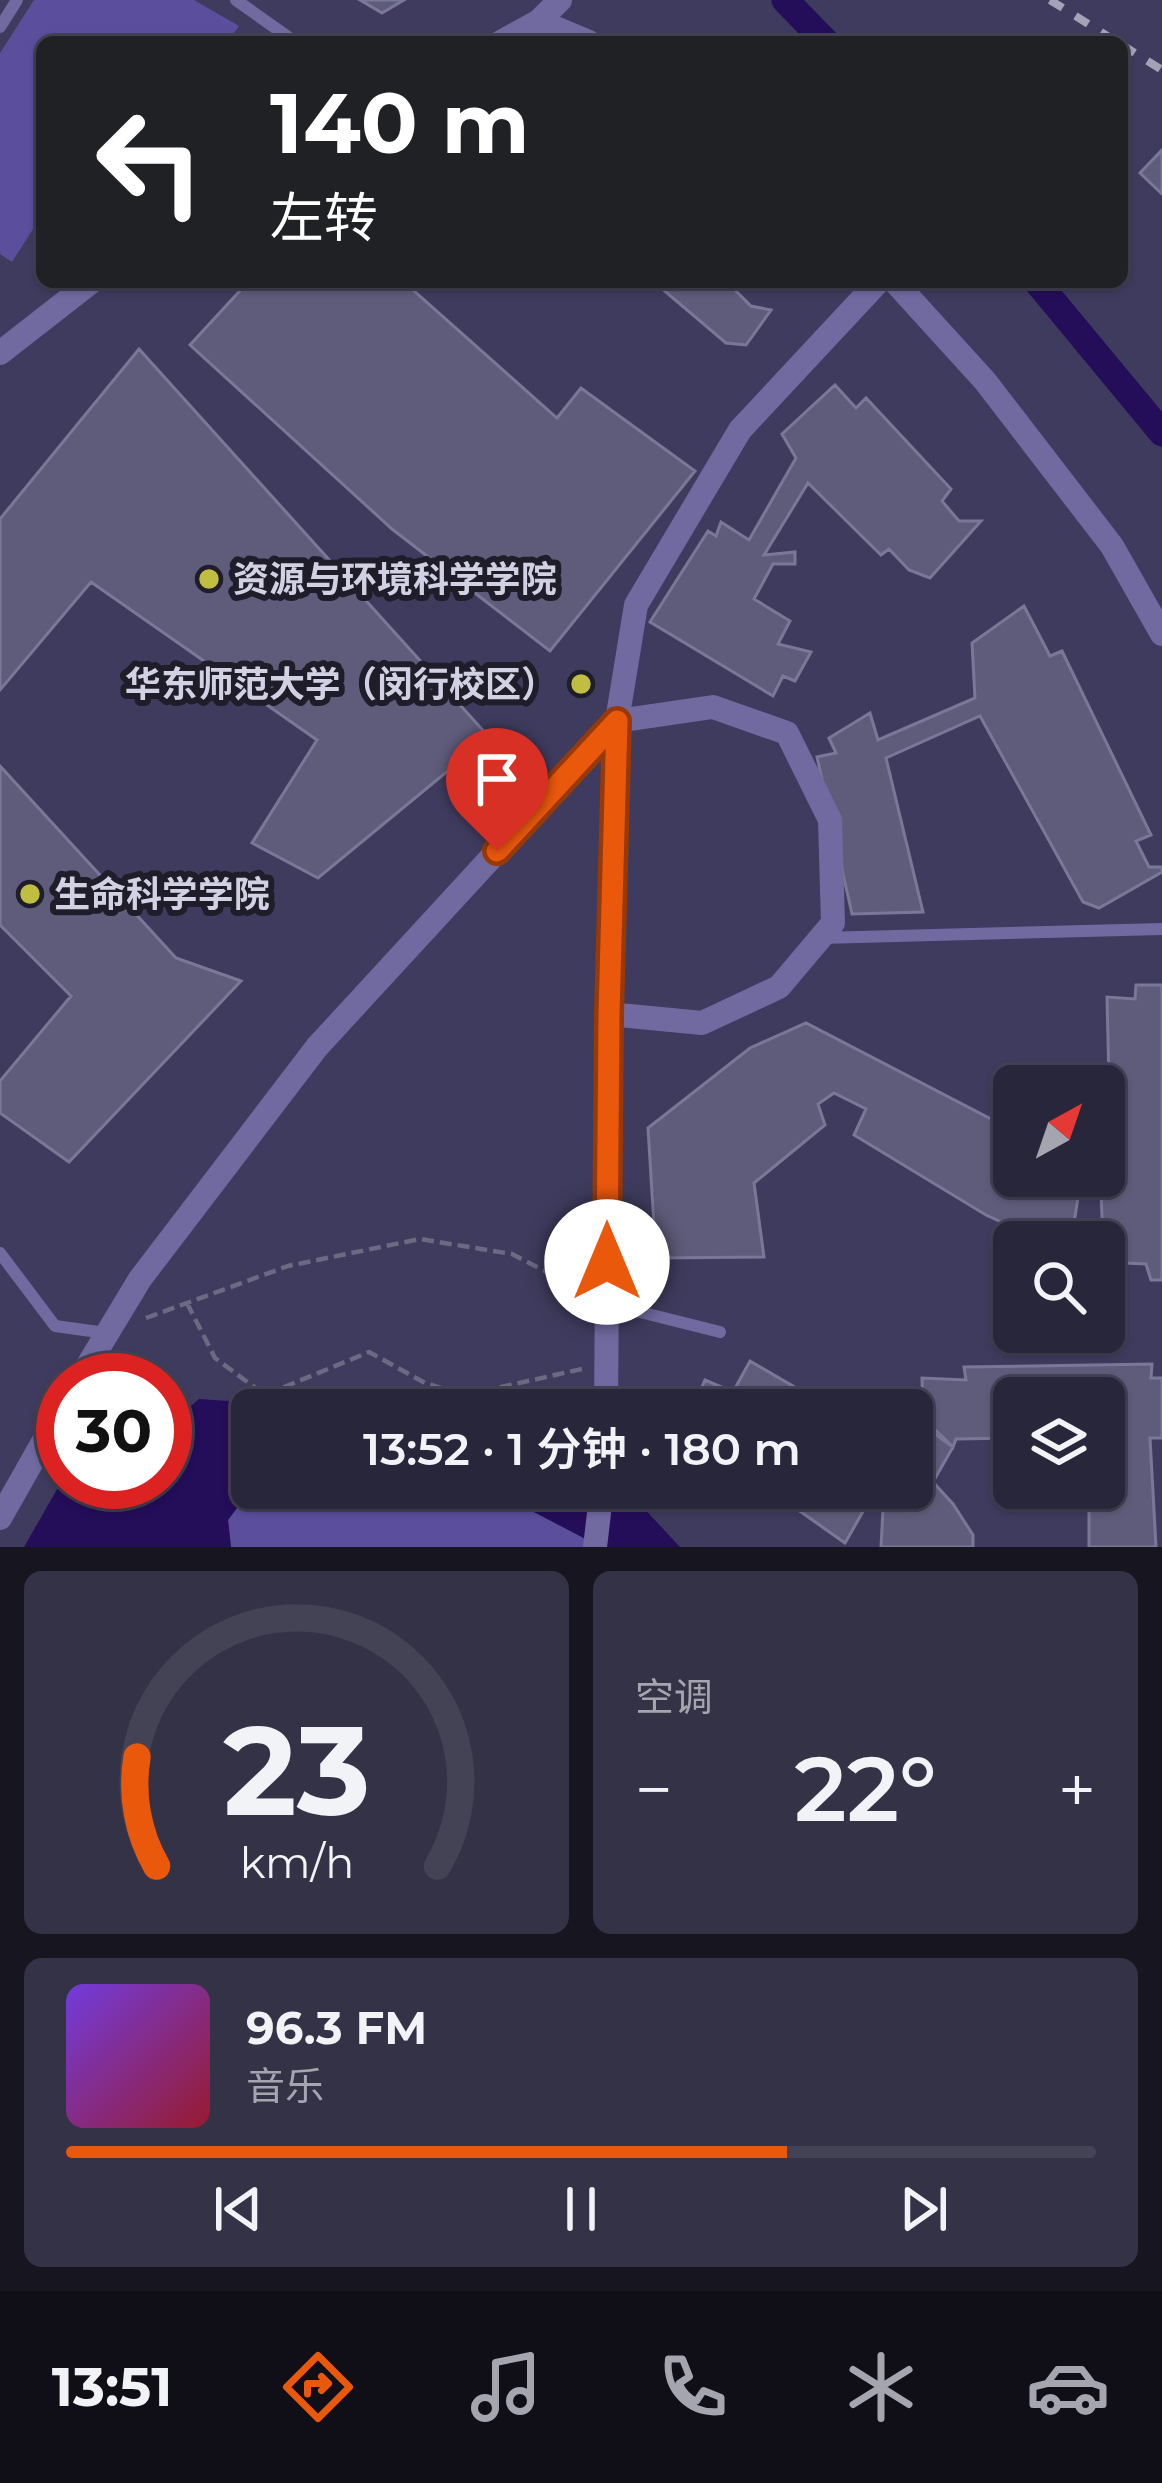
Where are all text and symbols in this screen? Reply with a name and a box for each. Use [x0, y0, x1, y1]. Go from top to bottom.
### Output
text: 140 m [270, 72, 530, 174]
icon: left [72, 84, 228, 240]
text: 左转 [270, 185, 378, 251]
place label: 资源与环境科学学院 [233, 557, 557, 601]
marker: 资源与环境科学学院 [196, 566, 222, 592]
place label: 华东师范大学（闵行校区） [125, 662, 557, 706]
marker: 华东师范大学（闵行校区） [568, 671, 594, 697]
pin [446, 728, 548, 851]
icon: arrive [464, 746, 530, 812]
place label: 生命科学学院 [54, 872, 270, 916]
marker: 生命科学学院 [17, 881, 43, 907]
north arrow [993, 1065, 1125, 1197]
map controls [993, 1065, 1125, 1509]
position arrow [544, 1199, 670, 1325]
button: search [993, 1221, 1125, 1353]
speed limit sign: 30 [36, 1353, 192, 1509]
button: layers [993, 1377, 1125, 1509]
text: 13:52 · 1 分钟 · 180 m [363, 1421, 801, 1476]
text: 空调 [635, 1673, 713, 1721]
text: 23 [223, 1694, 370, 1846]
text: 22° [794, 1734, 937, 1844]
text: − [635, 1749, 673, 1830]
text: + [1058, 1749, 1096, 1830]
text: km/h [239, 1835, 354, 1888]
text: 96.3 FM [246, 2000, 427, 2055]
text: 音乐 [246, 2062, 324, 2110]
icon: previous [205, 2176, 271, 2242]
icon: pause [548, 2176, 614, 2242]
icon: next [891, 2176, 957, 2242]
icon: directions [276, 2345, 360, 2429]
icon: music [464, 2345, 548, 2429]
icon: phone [651, 2345, 735, 2429]
icon: climate [839, 2345, 923, 2429]
icon: car [1026, 2345, 1110, 2429]
text: 13:51 [52, 2354, 172, 2420]

